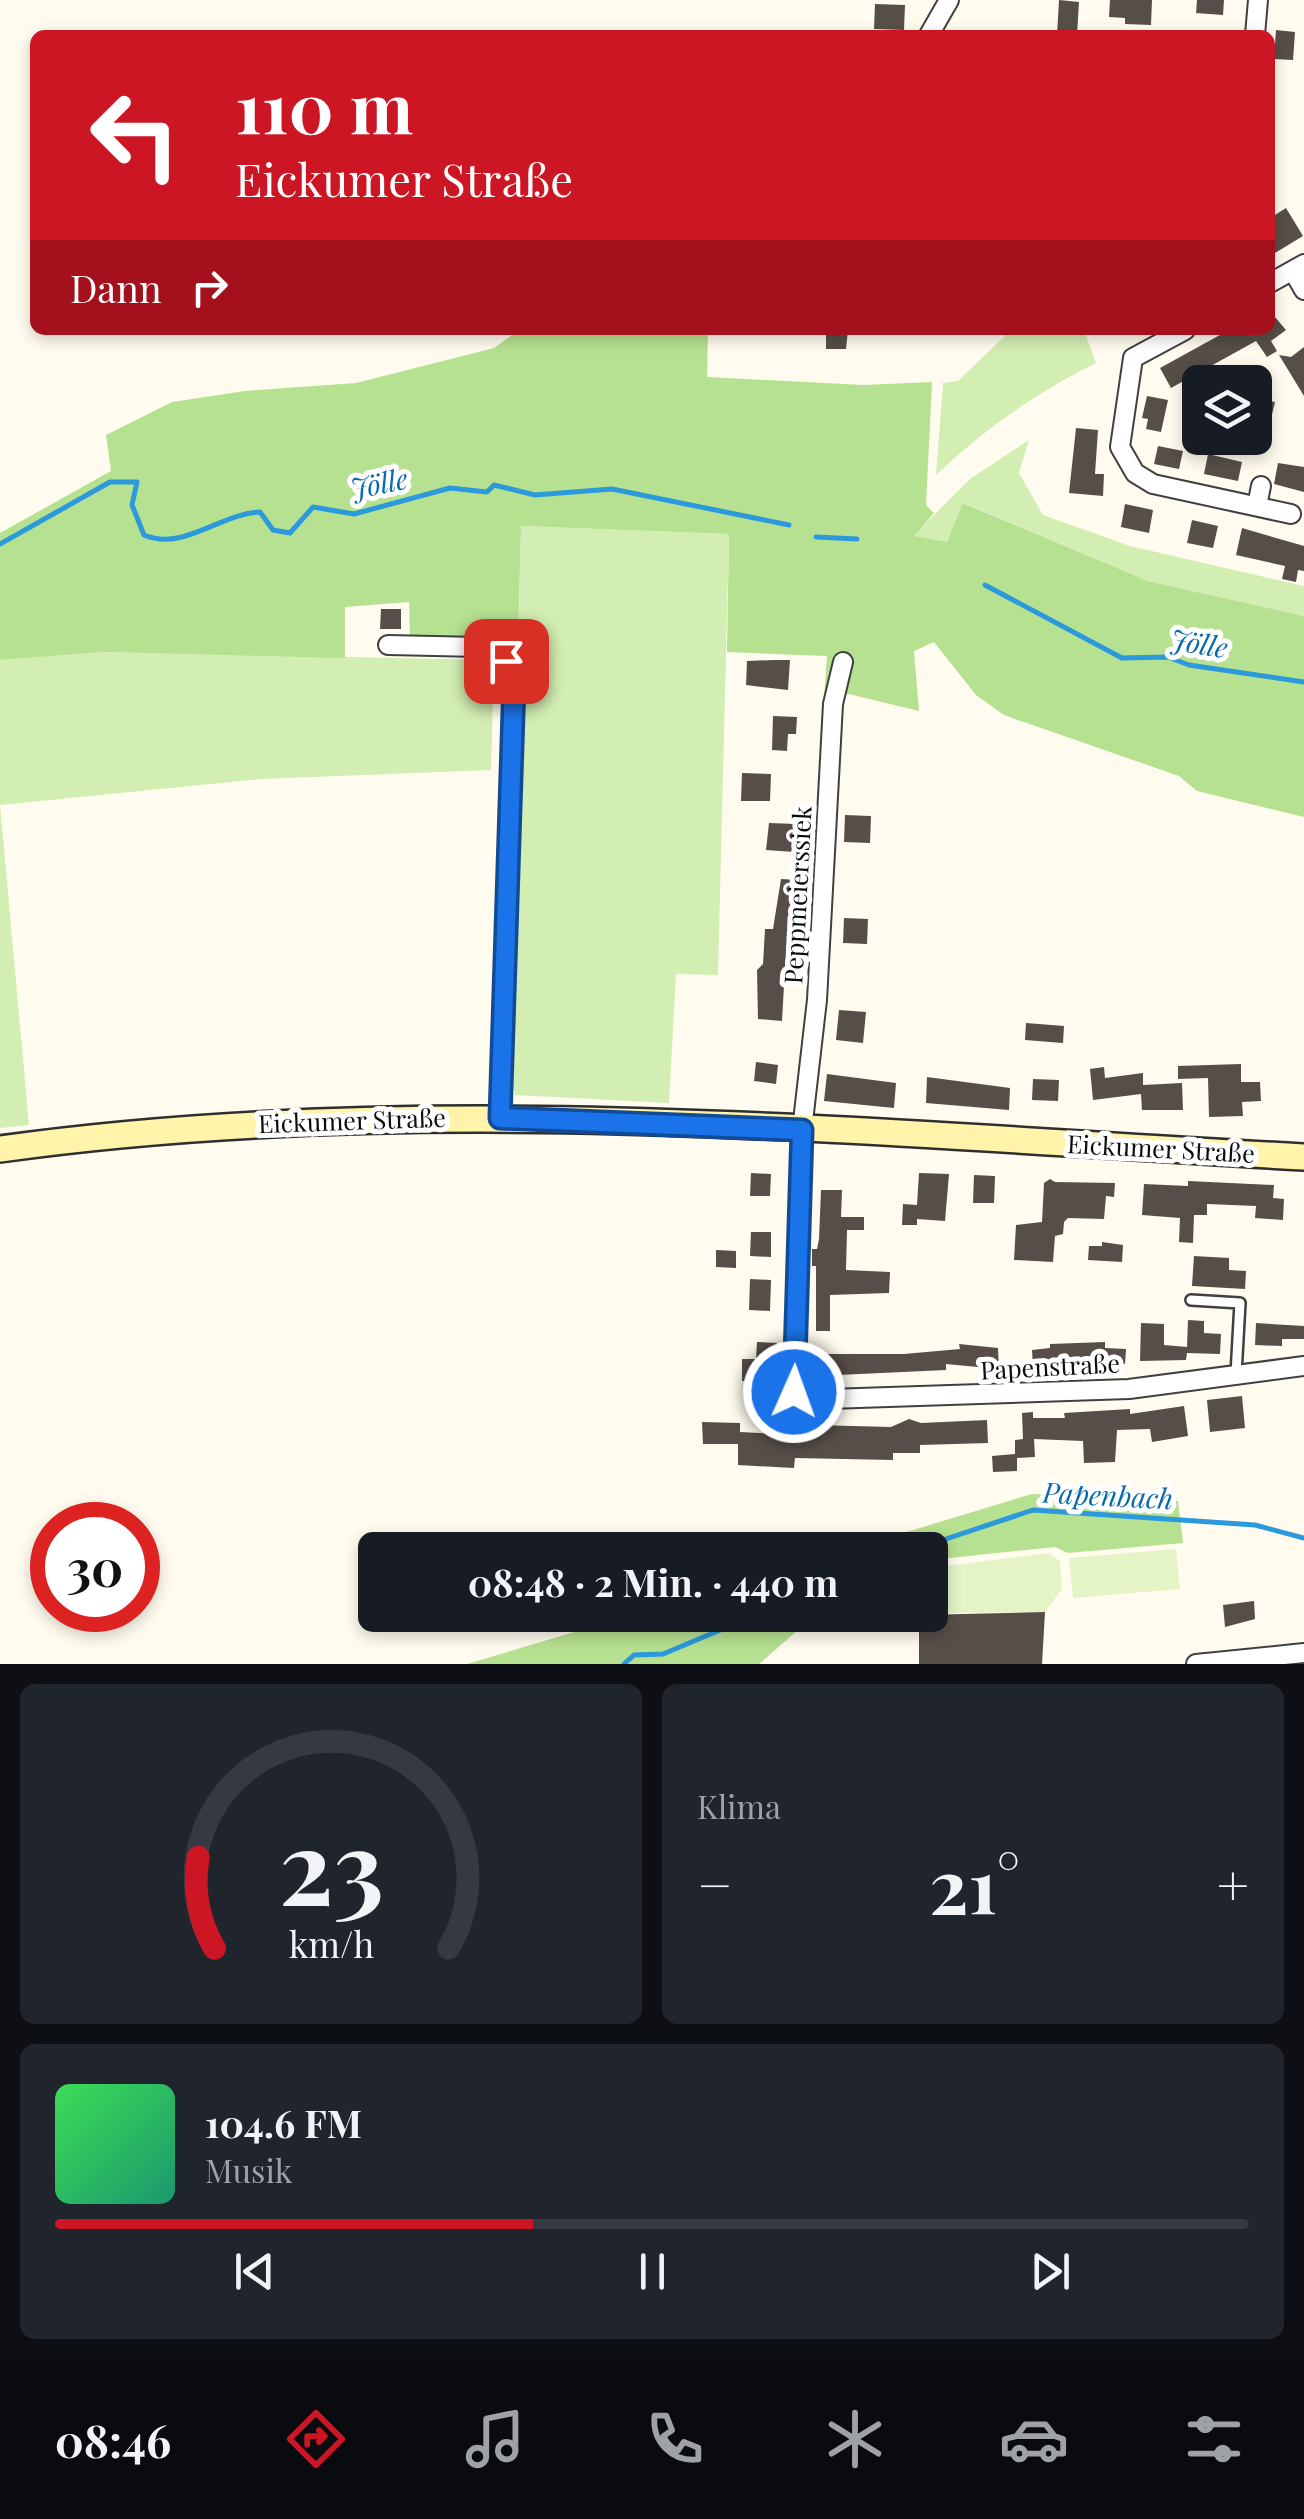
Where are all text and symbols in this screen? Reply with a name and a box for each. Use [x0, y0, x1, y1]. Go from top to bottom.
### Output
text: 110 m [235, 58, 413, 152]
icon: left [70, 70, 200, 200]
text: Eickumer Straße [235, 148, 573, 208]
icon: right [182, 260, 237, 315]
text: Dann [70, 262, 162, 313]
map controls [1182, 365, 1272, 455]
button: layers [1182, 365, 1272, 455]
water label: Jölle [347, 459, 411, 506]
pin [464, 619, 549, 704]
water label: Jölle [1168, 620, 1231, 665]
icon: arrive [479, 634, 534, 689]
street label: Peppmeierssiek [775, 805, 818, 985]
street label: Eickumer Straße [258, 1100, 446, 1139]
street label: Eickumer Straße [1066, 1126, 1256, 1169]
position arrow [742, 1340, 846, 1444]
street label: Papenstraße [979, 1345, 1121, 1386]
water label: Papenbach [1041, 1473, 1174, 1516]
speed limit sign: 30 [30, 1502, 160, 1632]
text: 08:48 · 2 Min. · 440 m [468, 1556, 838, 1607]
text: Klima [697, 1784, 781, 1827]
text: 23 [278, 1793, 384, 1932]
text: 21° [929, 1833, 1020, 1933]
text: − [697, 1846, 733, 1920]
text: + [1217, 1846, 1249, 1920]
text: km/h [288, 1919, 374, 1967]
text: 104.6 FM [205, 2097, 362, 2148]
text: Musik [205, 2148, 292, 2191]
icon: previous [227, 2244, 282, 2299]
icon: pause [625, 2244, 680, 2299]
icon: next [1023, 2244, 1078, 2299]
icon: directions [281, 2404, 351, 2474]
icon: music [460, 2404, 530, 2474]
icon: phone [640, 2404, 710, 2474]
icon: climate [820, 2404, 890, 2474]
icon: car [999, 2404, 1069, 2474]
icon: filters [1179, 2404, 1249, 2474]
text: 08:46 [55, 2409, 171, 2469]

